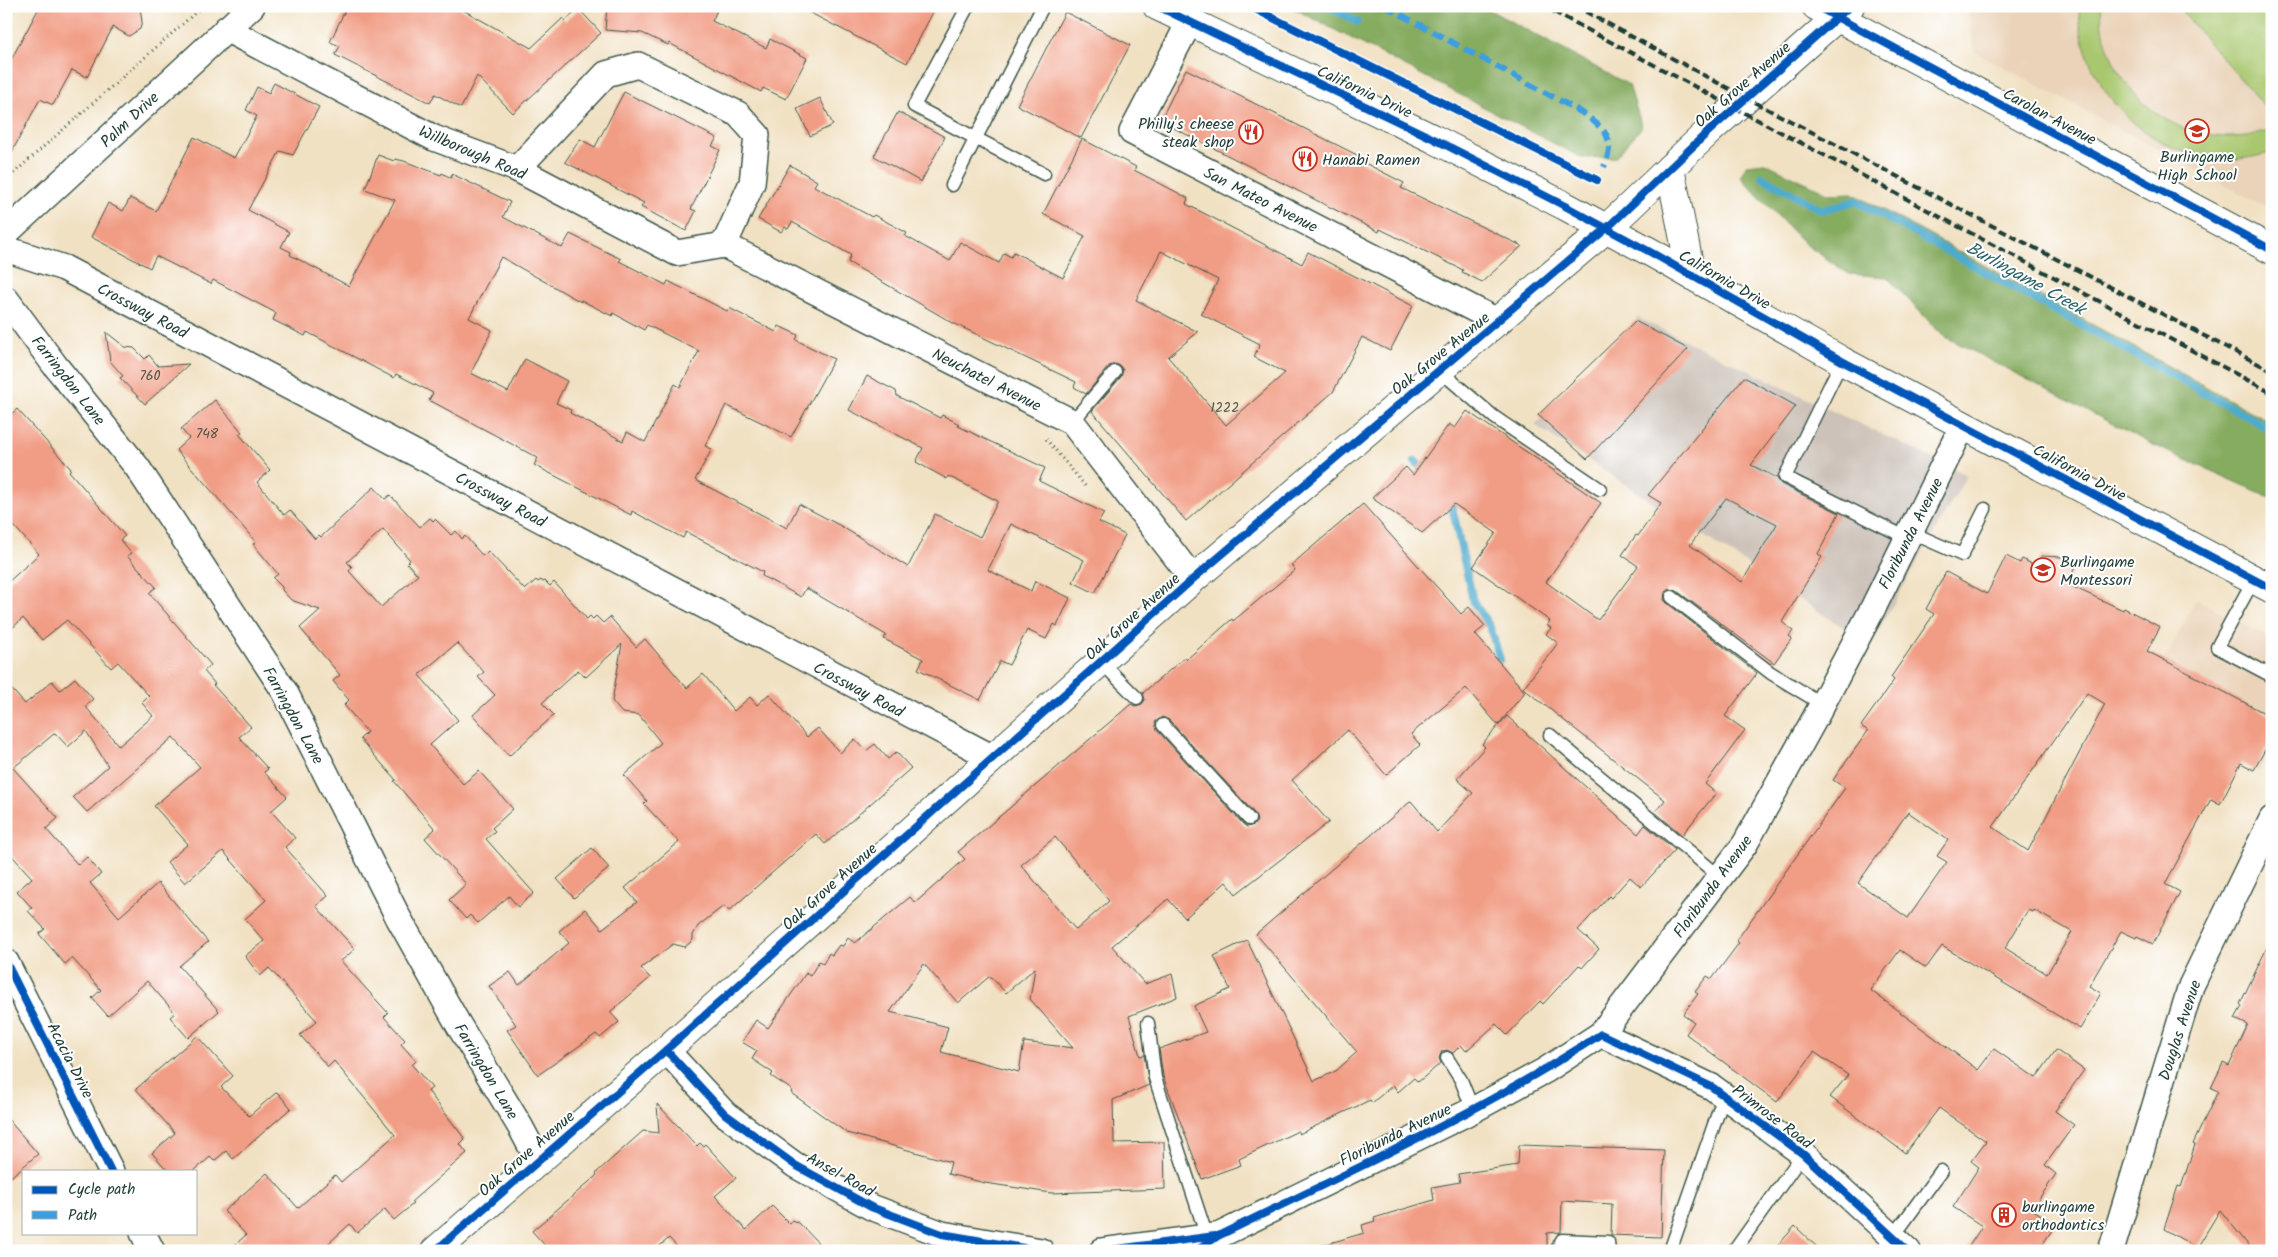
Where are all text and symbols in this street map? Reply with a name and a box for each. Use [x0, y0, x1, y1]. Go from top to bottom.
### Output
street label: Oak Grove Avenue [1689, 36, 1797, 134]
street label: California Drive [1312, 59, 1416, 125]
street label: Carolan Avenue [1998, 82, 2101, 153]
street label: Palm Drive [95, 86, 165, 154]
place label: Philly's cheese steak shop [1138, 112, 1234, 155]
school or university icon: Burlingame High School [2184, 118, 2210, 144]
street label: Willborough Road [415, 119, 531, 188]
restaurant icon: Philly's cheese steak shop [1238, 119, 1264, 145]
place label: Burlingame High School [2157, 145, 2237, 188]
restaurant icon: Hanabi Ramen [1292, 146, 1318, 172]
place label: Hanabi Ramen [1322, 148, 1420, 173]
street label: San Mateo Avenue [1199, 161, 1322, 240]
water label: Burlingame Creek [1960, 235, 2092, 325]
street label: California Drive [1673, 244, 1775, 317]
street label: Crossway Road [92, 277, 193, 346]
street label: Oak Grove Avenue [1386, 306, 1496, 402]
street label: Farringdon Lane [25, 330, 111, 431]
street label: Neuchatel Avenue [927, 342, 1045, 419]
house number: 760 [139, 365, 161, 387]
house number: 1222 [1211, 397, 1239, 419]
house number: 748 [196, 423, 219, 445]
street label: California Drive [2028, 438, 2131, 509]
street label: Crossway Road [450, 466, 551, 535]
street label: Floribunda Avenue [1872, 474, 1950, 594]
place label: Burlingame Montessori [2060, 550, 2134, 593]
school or university icon: Burlingame Montessori [2030, 557, 2056, 583]
street label: Oak Grove Avenue [1080, 567, 1186, 667]
street label: Crossway Road [808, 656, 909, 725]
street label: Farringdon Lane [255, 662, 330, 769]
street label: Floribunda Avenue [1667, 830, 1759, 944]
street label: Oak Grove Avenue [777, 837, 883, 937]
street label: Douglas Avenue [2152, 977, 2208, 1084]
street label: Acacia Drive [40, 1018, 100, 1103]
street label: Farringdon Lane [447, 1019, 524, 1125]
street label: Primrose Road [1726, 1078, 1819, 1157]
street label: Floribunda Avenue [1335, 1097, 1456, 1173]
street label: Oak Grove Avenue [473, 1105, 581, 1203]
street label: Ansel Road [802, 1146, 880, 1205]
legend [22, 1170, 198, 1234]
text: Cycle path [68, 1178, 135, 1202]
place label: burlingame orthodontics [2022, 1195, 2104, 1238]
building icon: burlingame orthodontics [1991, 1202, 2017, 1228]
text: Path [68, 1204, 97, 1228]

